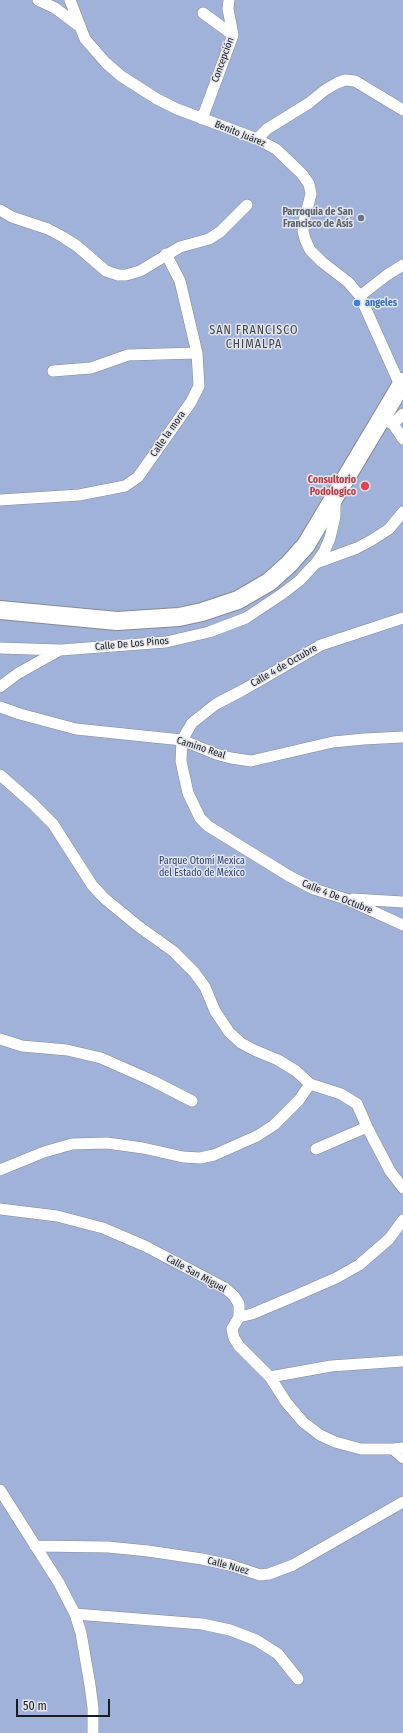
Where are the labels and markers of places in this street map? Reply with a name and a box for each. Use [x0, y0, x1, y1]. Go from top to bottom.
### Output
place label: Parroquia de San Francisco de Asís [282, 206, 353, 230]
marker: Parroquia de San Francisco de Asís [356, 213, 366, 223]
place label: angeles [365, 297, 397, 309]
marker: angeles [352, 298, 362, 308]
place label: Consultorio Podologico [308, 474, 356, 498]
marker: Consultorio Podologico [359, 480, 371, 492]

